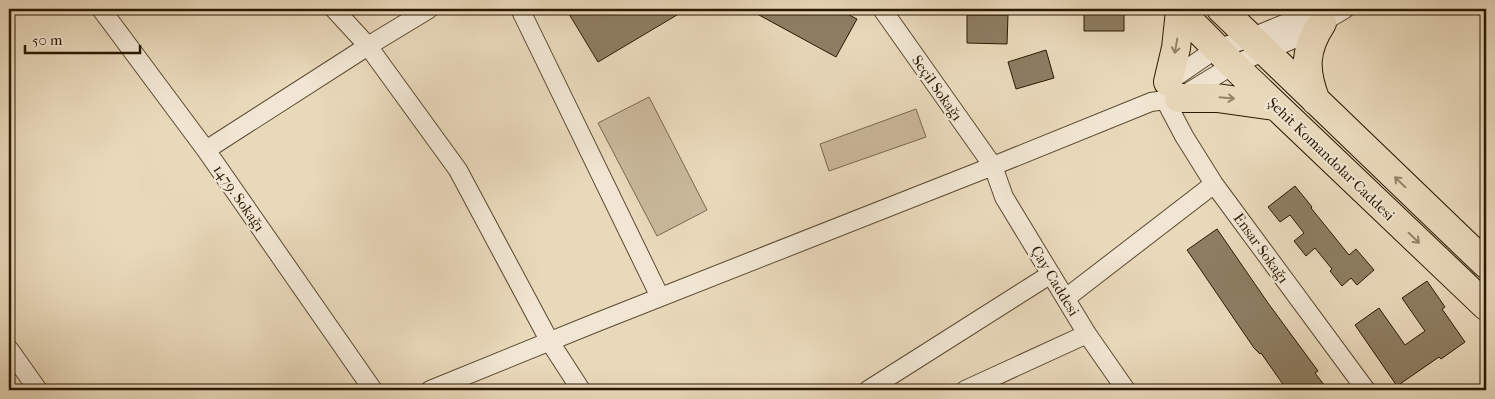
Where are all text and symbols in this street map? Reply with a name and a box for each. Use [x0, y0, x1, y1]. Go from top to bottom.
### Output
scale bar [25, 22, 140, 54]
text: 50 m [32, 31, 63, 49]
one-way arrow [1171, 38, 1181, 54]
street label: Seçil Sokağı [908, 52, 966, 125]
one-way arrow [1219, 94, 1235, 103]
street label: Şehit Komandolar Caddesi [1264, 94, 1399, 225]
street label: 1479. Sokağı [209, 161, 269, 235]
one-way arrow [1394, 176, 1407, 188]
street label: Ensar Sokağı [1230, 209, 1293, 287]
one-way arrow [1408, 232, 1420, 244]
street label: Çay Caddesi [1027, 243, 1083, 320]

